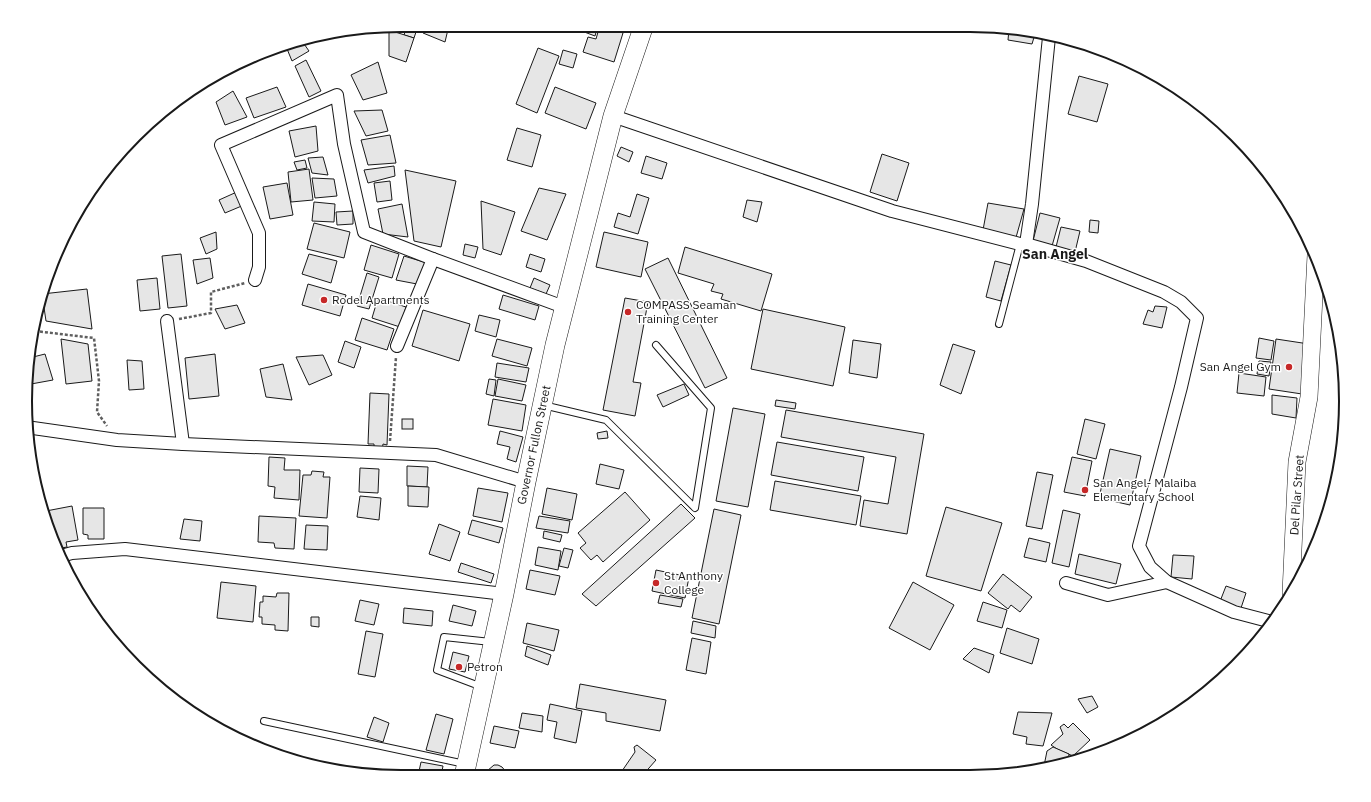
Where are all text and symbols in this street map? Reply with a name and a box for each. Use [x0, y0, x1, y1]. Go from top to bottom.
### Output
district label: San Angel [1022, 245, 1088, 263]
place label: Rodel Apartments [332, 292, 430, 307]
marker: Rodel Apartments [319, 295, 329, 305]
place label: COMPASS Seaman Training Center [636, 297, 736, 326]
marker: COMPASS Seaman Training Center [623, 307, 633, 317]
place label: San Angel Gym [1200, 359, 1281, 374]
marker: San Angel Gym [1284, 362, 1294, 372]
street label: Governor Fullon Street [514, 384, 553, 506]
street label: Del Pilar Street [1286, 454, 1307, 536]
place label: San Angel- Malaiba Elementary School [1093, 475, 1197, 504]
marker: San Angel- Malaiba Elementary School [1080, 485, 1090, 495]
place label: St Anthony College [664, 568, 723, 597]
marker: St Anthony College [651, 578, 661, 588]
place label: Petron [467, 659, 503, 674]
marker: Petron [454, 662, 464, 672]

